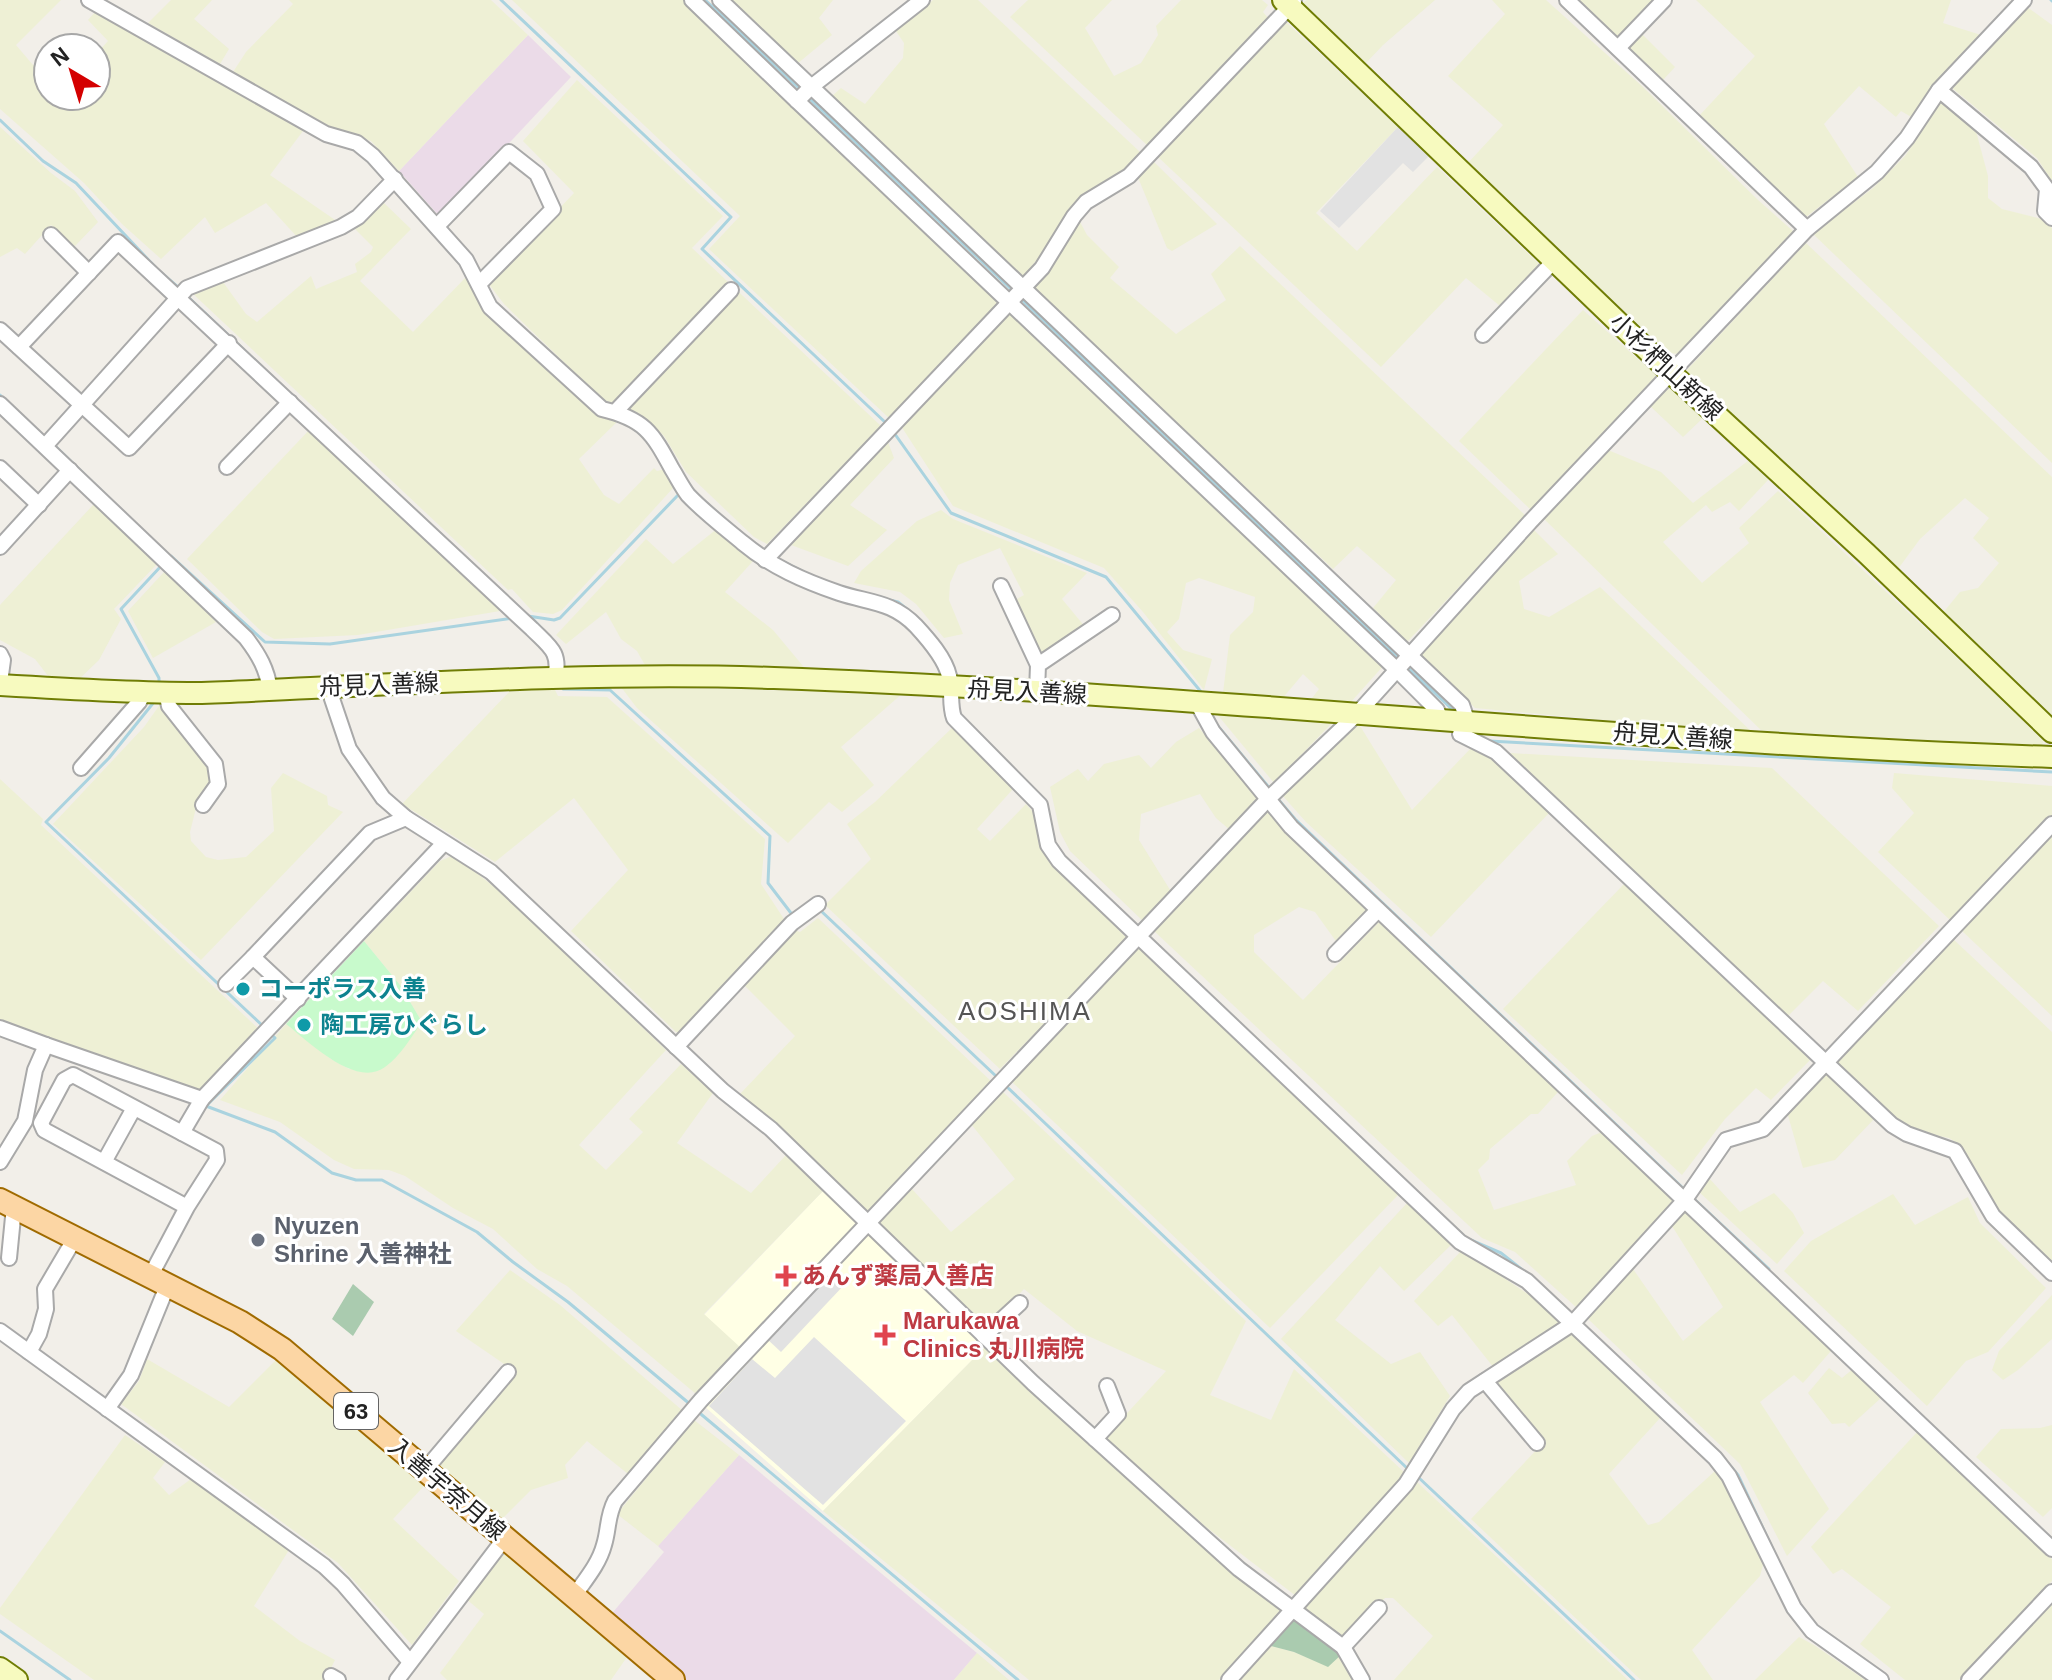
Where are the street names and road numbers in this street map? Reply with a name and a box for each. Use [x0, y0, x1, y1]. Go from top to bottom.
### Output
street label: 小杉椚山新線 [1604, 308, 1728, 426]
street label: 舟見入善線 [319, 669, 439, 700]
street label: 舟見入善線 [966, 675, 1088, 708]
street label: 舟見入善線 [1612, 718, 1734, 753]
road number: 63 [334, 1393, 378, 1429]
street label: 入善宇奈月線 [383, 1432, 511, 1545]

